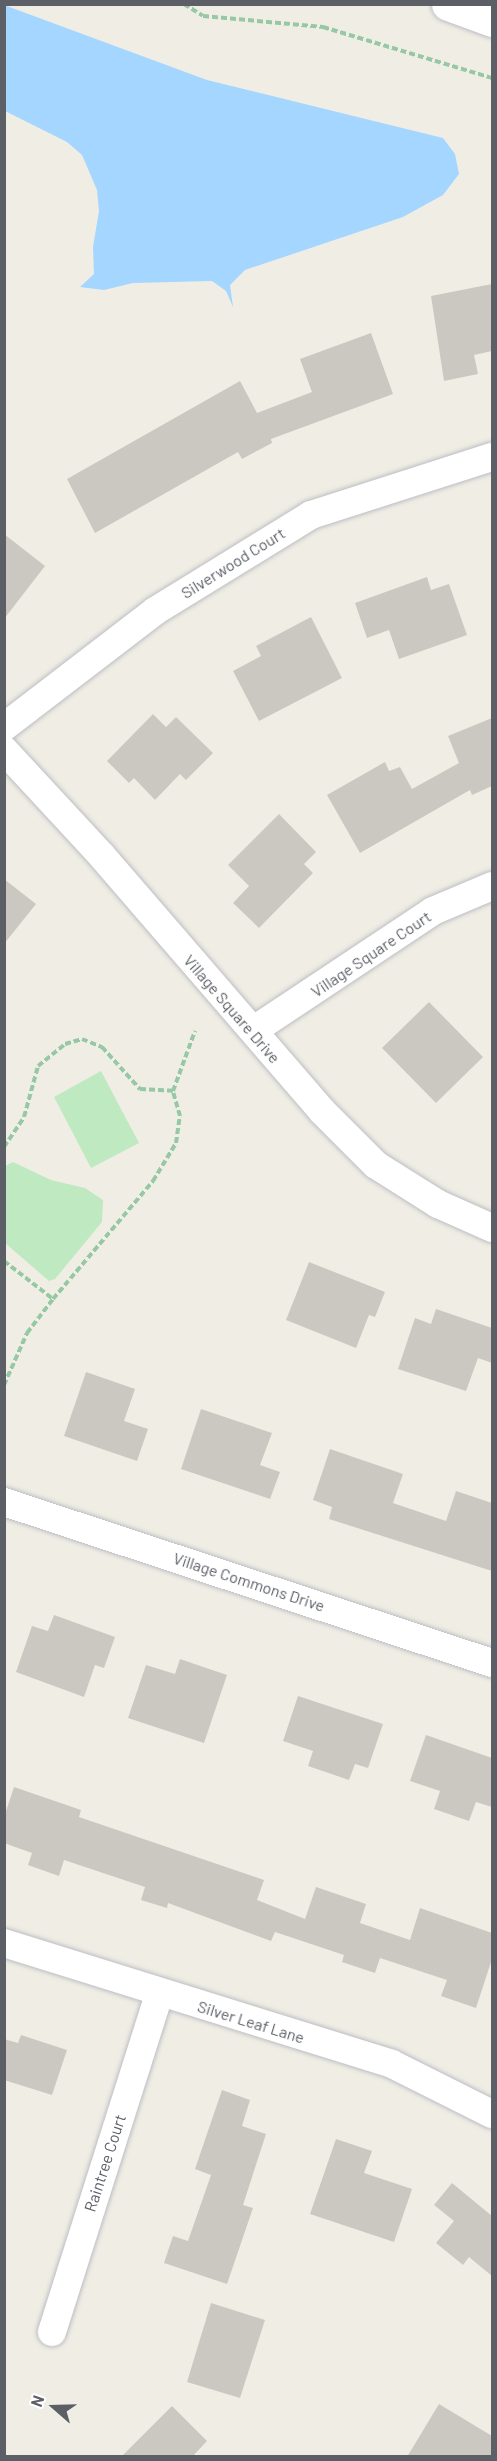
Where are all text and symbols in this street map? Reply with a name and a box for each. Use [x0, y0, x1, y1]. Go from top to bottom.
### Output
street label: Silverwood Court [178, 523, 288, 603]
street label: Village Square Court [307, 907, 435, 1001]
street label: Village Square Drive [180, 951, 284, 1067]
street label: Village Commons Drive [171, 1548, 327, 1616]
street label: Silver Leaf Lane [195, 1997, 307, 2047]
street label: Raintree Court [80, 2112, 130, 2214]
north arrow [24, 2377, 84, 2437]
text: N [26, 2392, 47, 2409]

